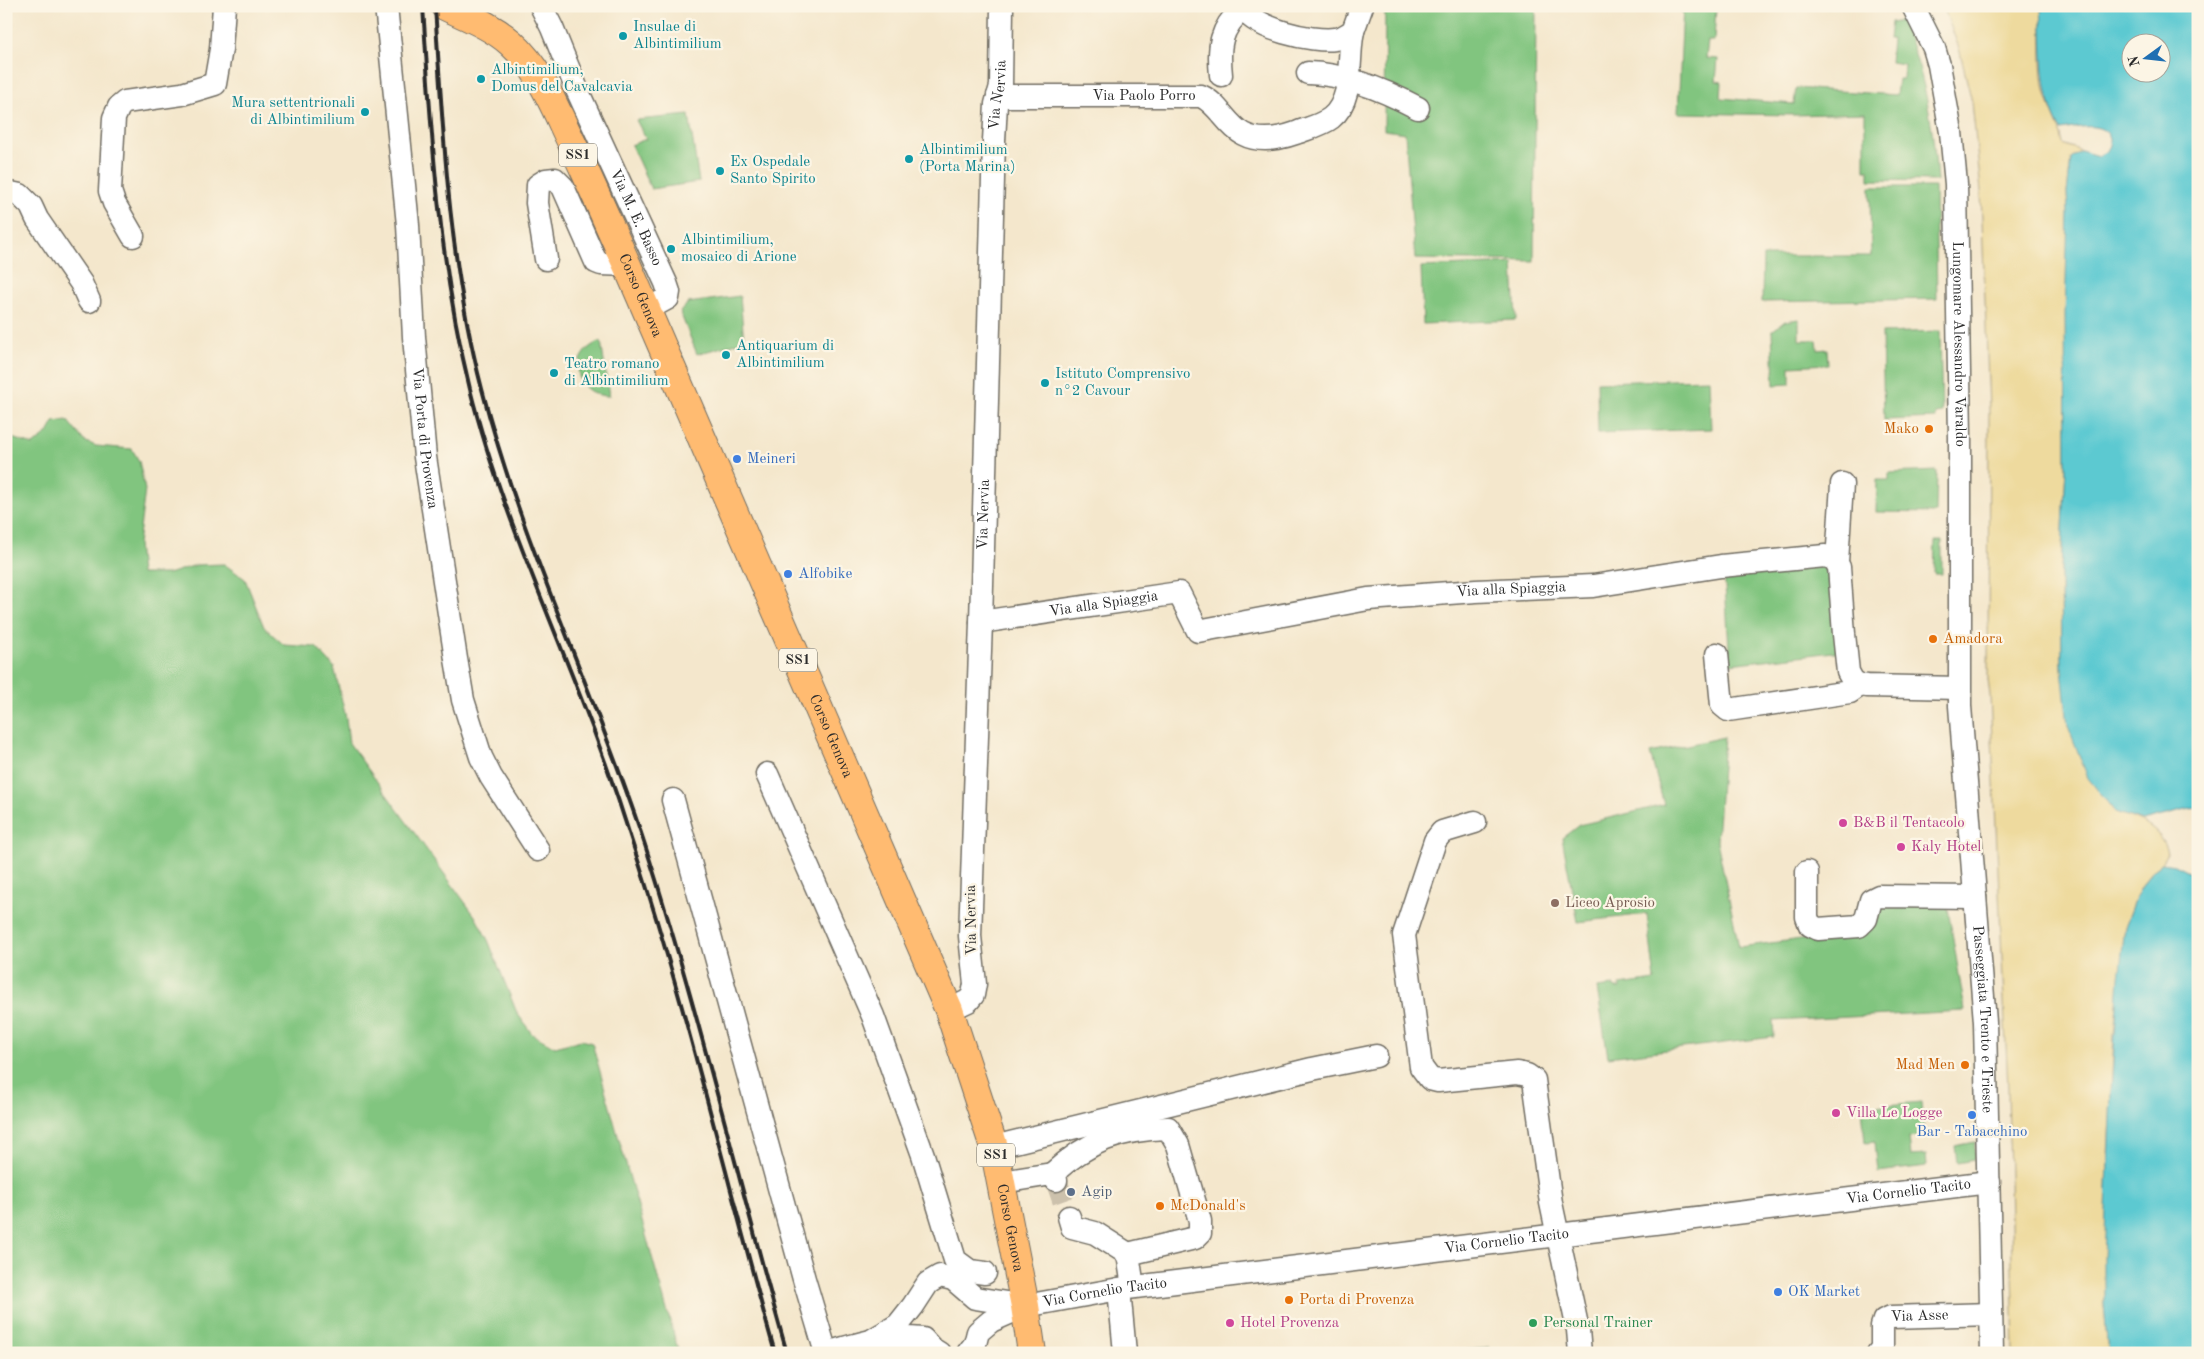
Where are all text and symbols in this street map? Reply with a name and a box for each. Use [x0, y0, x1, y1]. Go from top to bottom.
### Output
place label: Insulae di Albintimilium [633, 20, 722, 52]
marker: Insulae di Albintimilium [617, 30, 629, 42]
north arrow [2122, 32, 2172, 82]
text: N [2126, 54, 2143, 68]
street label: Via Nervia [987, 59, 1009, 130]
place label: Albintimilium, Domus del Cavalcavia [491, 63, 633, 95]
marker: Albintimilium, Domus del Cavalcavia [475, 73, 487, 85]
street label: Via Paolo Porro [1092, 89, 1196, 104]
place label: Mura settentrionali di Albintimilium [231, 96, 355, 128]
marker: Mura settentrionali di Albintimilium [359, 106, 371, 118]
place label: Albintimilium (Porta Marina) [919, 143, 1016, 175]
road number: SS1 [559, 144, 597, 166]
marker: Albintimilium (Porta Marina) [903, 153, 915, 165]
place label: Ex Ospedale Santo Spirito [730, 155, 816, 187]
marker: Ex Ospedale Santo Spirito [714, 165, 726, 177]
street label: Via M. E. Basso [607, 167, 665, 268]
place label: Albintimilium, mosaico di Arione [681, 233, 797, 265]
street label: Lungomare Alessandro Varaldo [1949, 241, 1968, 447]
marker: Albintimilium, mosaico di Arione [665, 243, 677, 255]
street label: Corso Genova [615, 252, 665, 340]
place label: Antiquarium di Albintimilium [736, 339, 834, 371]
marker: Antiquarium di Albintimilium [720, 349, 732, 361]
place label: Teatro romano di Albintimilium [564, 357, 669, 389]
street label: Via Porta di Provenza [409, 367, 440, 510]
marker: Teatro romano di Albintimilium [548, 367, 560, 379]
place label: Istituto Comprensivo n°2 Cavour [1055, 367, 1190, 399]
marker: Istituto Comprensivo n°2 Cavour [1039, 377, 1051, 389]
place label: Mako [1884, 422, 1919, 437]
marker: Mako [1923, 423, 1935, 435]
place label: Meineri [747, 452, 796, 467]
marker: Meineri [731, 453, 743, 465]
street label: Via Nervia [975, 478, 992, 550]
place label: Alfobike [798, 567, 852, 582]
marker: Alfobike [782, 568, 794, 580]
street label: Via alla Spiaggia [1456, 580, 1567, 600]
street label: Via alla Spiaggia [1048, 589, 1160, 619]
place label: Amadora [1943, 632, 2003, 647]
marker: Amadora [1927, 633, 1939, 645]
road number: SS1 [779, 648, 817, 672]
street label: Corso Genova [806, 692, 855, 781]
place label: B&B il Tentacolo [1853, 816, 1965, 831]
marker: B&B il Tentacolo [1837, 817, 1849, 829]
place label: Kaly Hotel [1911, 840, 1981, 855]
marker: Kaly Hotel [1895, 841, 1907, 853]
street label: Via Nervia [964, 884, 980, 955]
place label: Liceo Aprosio [1565, 896, 1655, 911]
marker: Liceo Aprosio [1549, 897, 1561, 909]
street label: Passeggiata Trento e Trieste [1970, 925, 1994, 1113]
place label: Mad Men [1895, 1058, 1955, 1073]
marker: Mad Men [1959, 1059, 1971, 1071]
place label: Villa Le Logge [1846, 1106, 1943, 1121]
marker: Villa Le Logge [1830, 1107, 1842, 1119]
marker: Bar - Tabacchino [1966, 1109, 1978, 1121]
place label: Bar - Tabacchino [1916, 1125, 2028, 1140]
road number: SS1 [977, 1144, 1015, 1166]
street label: Via Cornelio Tacito [1845, 1177, 1972, 1207]
street label: Corso Genova [994, 1183, 1026, 1274]
place label: Agip [1081, 1185, 1113, 1200]
marker: Agip [1065, 1186, 1077, 1198]
place label: McDonald's [1170, 1199, 1246, 1214]
marker: McDonald's [1154, 1200, 1166, 1212]
street label: Via Cornelio Tacito [1443, 1226, 1570, 1256]
street label: Via Cornelio Tacito [1042, 1276, 1168, 1310]
place label: OK Market [1788, 1285, 1860, 1300]
marker: OK Market [1772, 1286, 1784, 1298]
place label: Porta di Provenza [1299, 1293, 1415, 1308]
marker: Porta di Provenza [1283, 1294, 1295, 1306]
street label: Via Asse [1890, 1308, 1949, 1325]
place label: Hotel Provenza [1240, 1316, 1340, 1331]
place label: Personal Trainer [1543, 1316, 1653, 1331]
marker: Hotel Provenza [1224, 1317, 1236, 1329]
marker: Personal Trainer [1527, 1317, 1539, 1329]

